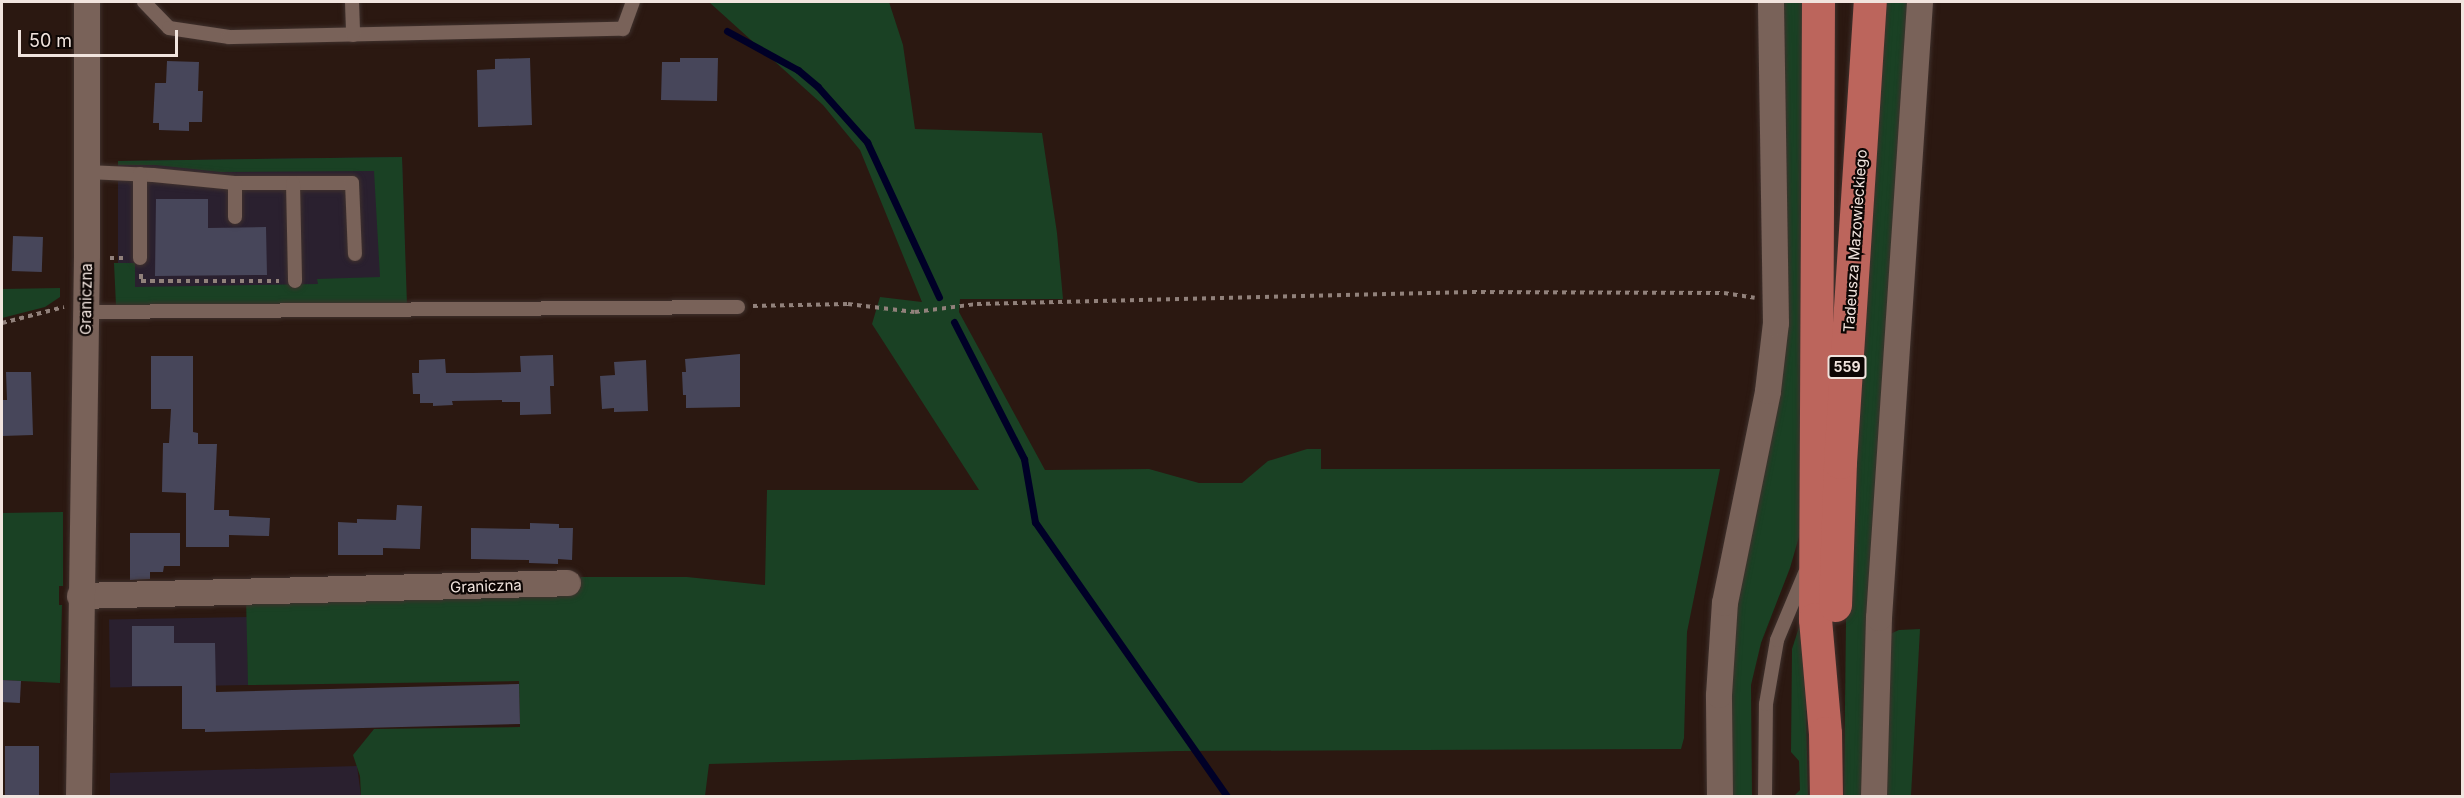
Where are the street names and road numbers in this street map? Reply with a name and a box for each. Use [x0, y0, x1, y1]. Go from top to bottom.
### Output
street label: Tadeusza Mazowieckiego [1840, 149, 1870, 333]
street label: Graniczna [76, 263, 96, 335]
road number: 559 [1828, 356, 1866, 378]
street label: Graniczna [450, 576, 522, 596]

